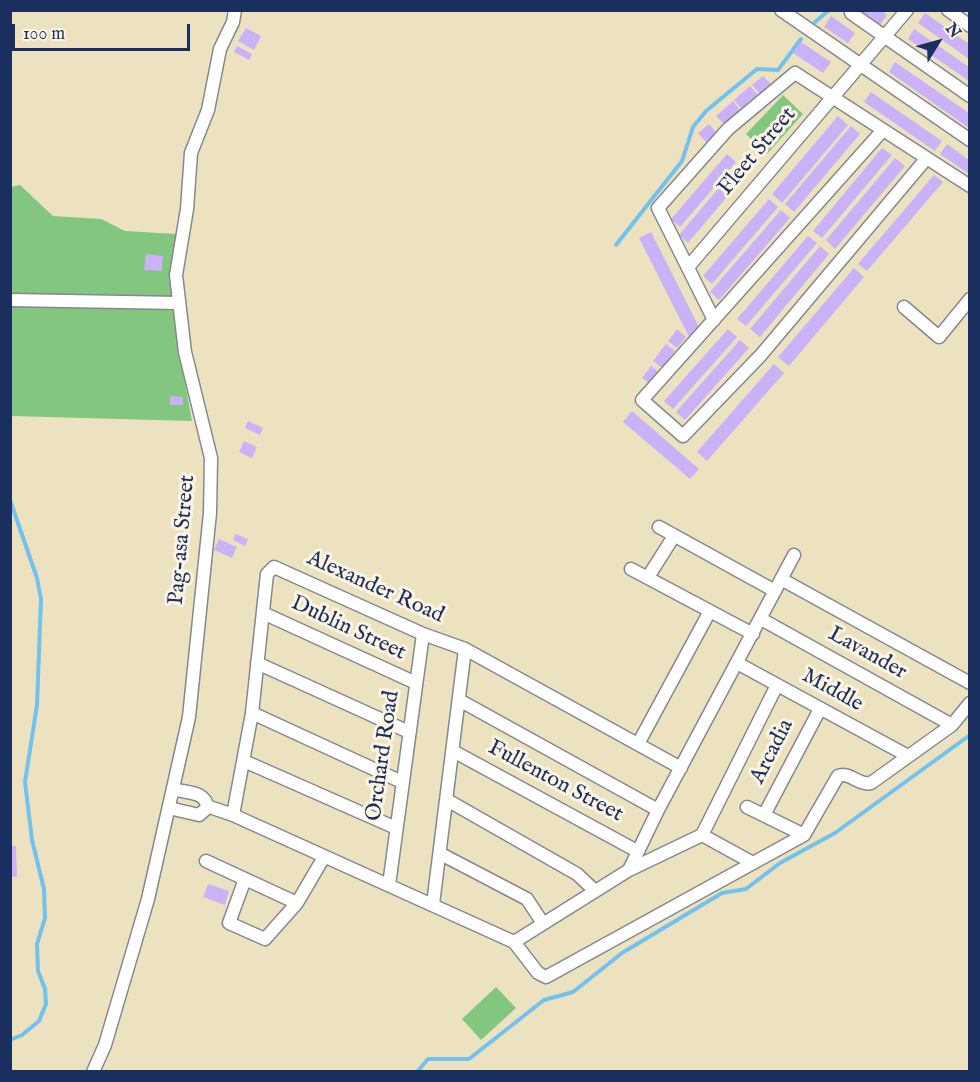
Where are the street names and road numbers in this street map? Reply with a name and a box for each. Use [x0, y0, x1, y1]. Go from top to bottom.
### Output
street label: Fleet Street [713, 102, 803, 202]
street label: Pag-asa Street [164, 474, 202, 606]
street label: Alexander Road [302, 546, 448, 630]
street label: Dublin Street [286, 591, 410, 667]
street label: Lavander [823, 622, 911, 686]
street label: Middle [797, 663, 867, 719]
street label: Orchard Road [362, 689, 406, 823]
street label: Arcadia [746, 715, 800, 789]
street label: Fullenton Street [483, 735, 627, 829]

